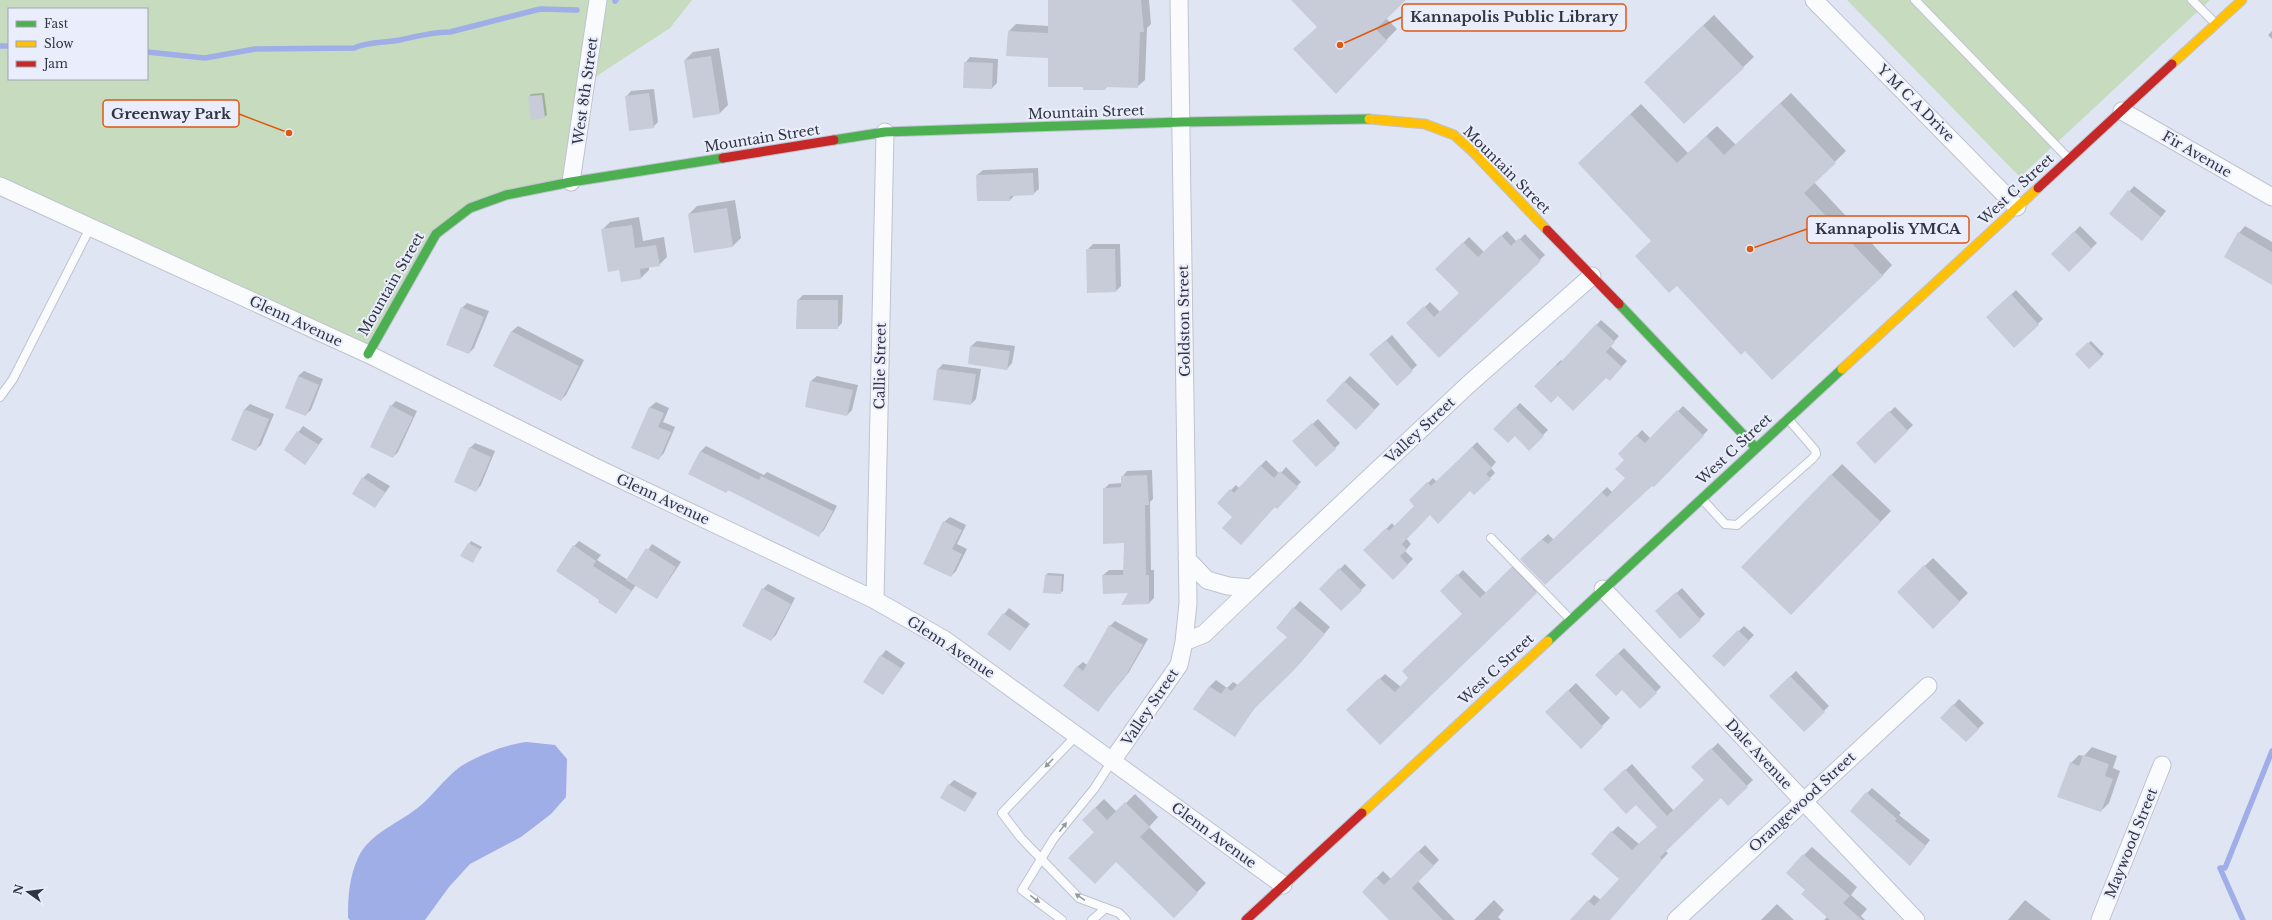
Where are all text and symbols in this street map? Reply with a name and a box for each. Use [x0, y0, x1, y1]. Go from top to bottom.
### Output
callout: Kannapolis Public Library [1402, 4, 1626, 31]
text: Kannapolis Public Library [1410, 7, 1618, 26]
legend [8, 8, 148, 80]
text: Fast [44, 16, 69, 31]
street label: West 8th Street [568, 35, 602, 147]
text: Slow [44, 36, 74, 51]
text: Jam [42, 56, 68, 71]
street label: Y M C A Drive [1873, 60, 1958, 145]
callout: Greenway Park [103, 100, 239, 127]
street label: Mountain Street [1027, 101, 1145, 123]
text: Greenway Park [111, 104, 232, 123]
street label: Mountain Street [703, 120, 822, 156]
street label: Mountain Street [1459, 122, 1555, 218]
street label: Fir Avenue [2159, 127, 2235, 181]
street label: West C Street [1974, 149, 2058, 229]
callout: Kannapolis YMCA [1807, 216, 1969, 243]
text: Kannapolis YMCA [1815, 219, 1962, 238]
street label: Mountain Street [354, 228, 428, 339]
street label: Goldston Street [1174, 264, 1194, 377]
street label: Glenn Avenue [247, 292, 345, 350]
street label: Callie Street [870, 322, 890, 410]
street label: Valley Street [1381, 393, 1459, 468]
street label: West C Street [1692, 409, 1776, 489]
street label: Glenn Avenue [614, 470, 712, 528]
street label: Glenn Avenue [904, 612, 998, 682]
street label: West C Street [1454, 629, 1538, 709]
street label: Valley Street [1117, 664, 1183, 750]
street label: Dale Avenue [1722, 715, 1796, 793]
street label: Orangewood Street [1745, 748, 1860, 856]
one-way arrow [1045, 758, 1054, 768]
street label: Maywood Street [2101, 785, 2162, 901]
street label: Glenn Avenue [1168, 798, 1260, 872]
one-way arrow [1059, 821, 1068, 832]
north arrow [8, 872, 48, 912]
text: N [10, 882, 26, 896]
one-way arrow [1074, 893, 1085, 901]
one-way arrow [1029, 895, 1040, 904]

